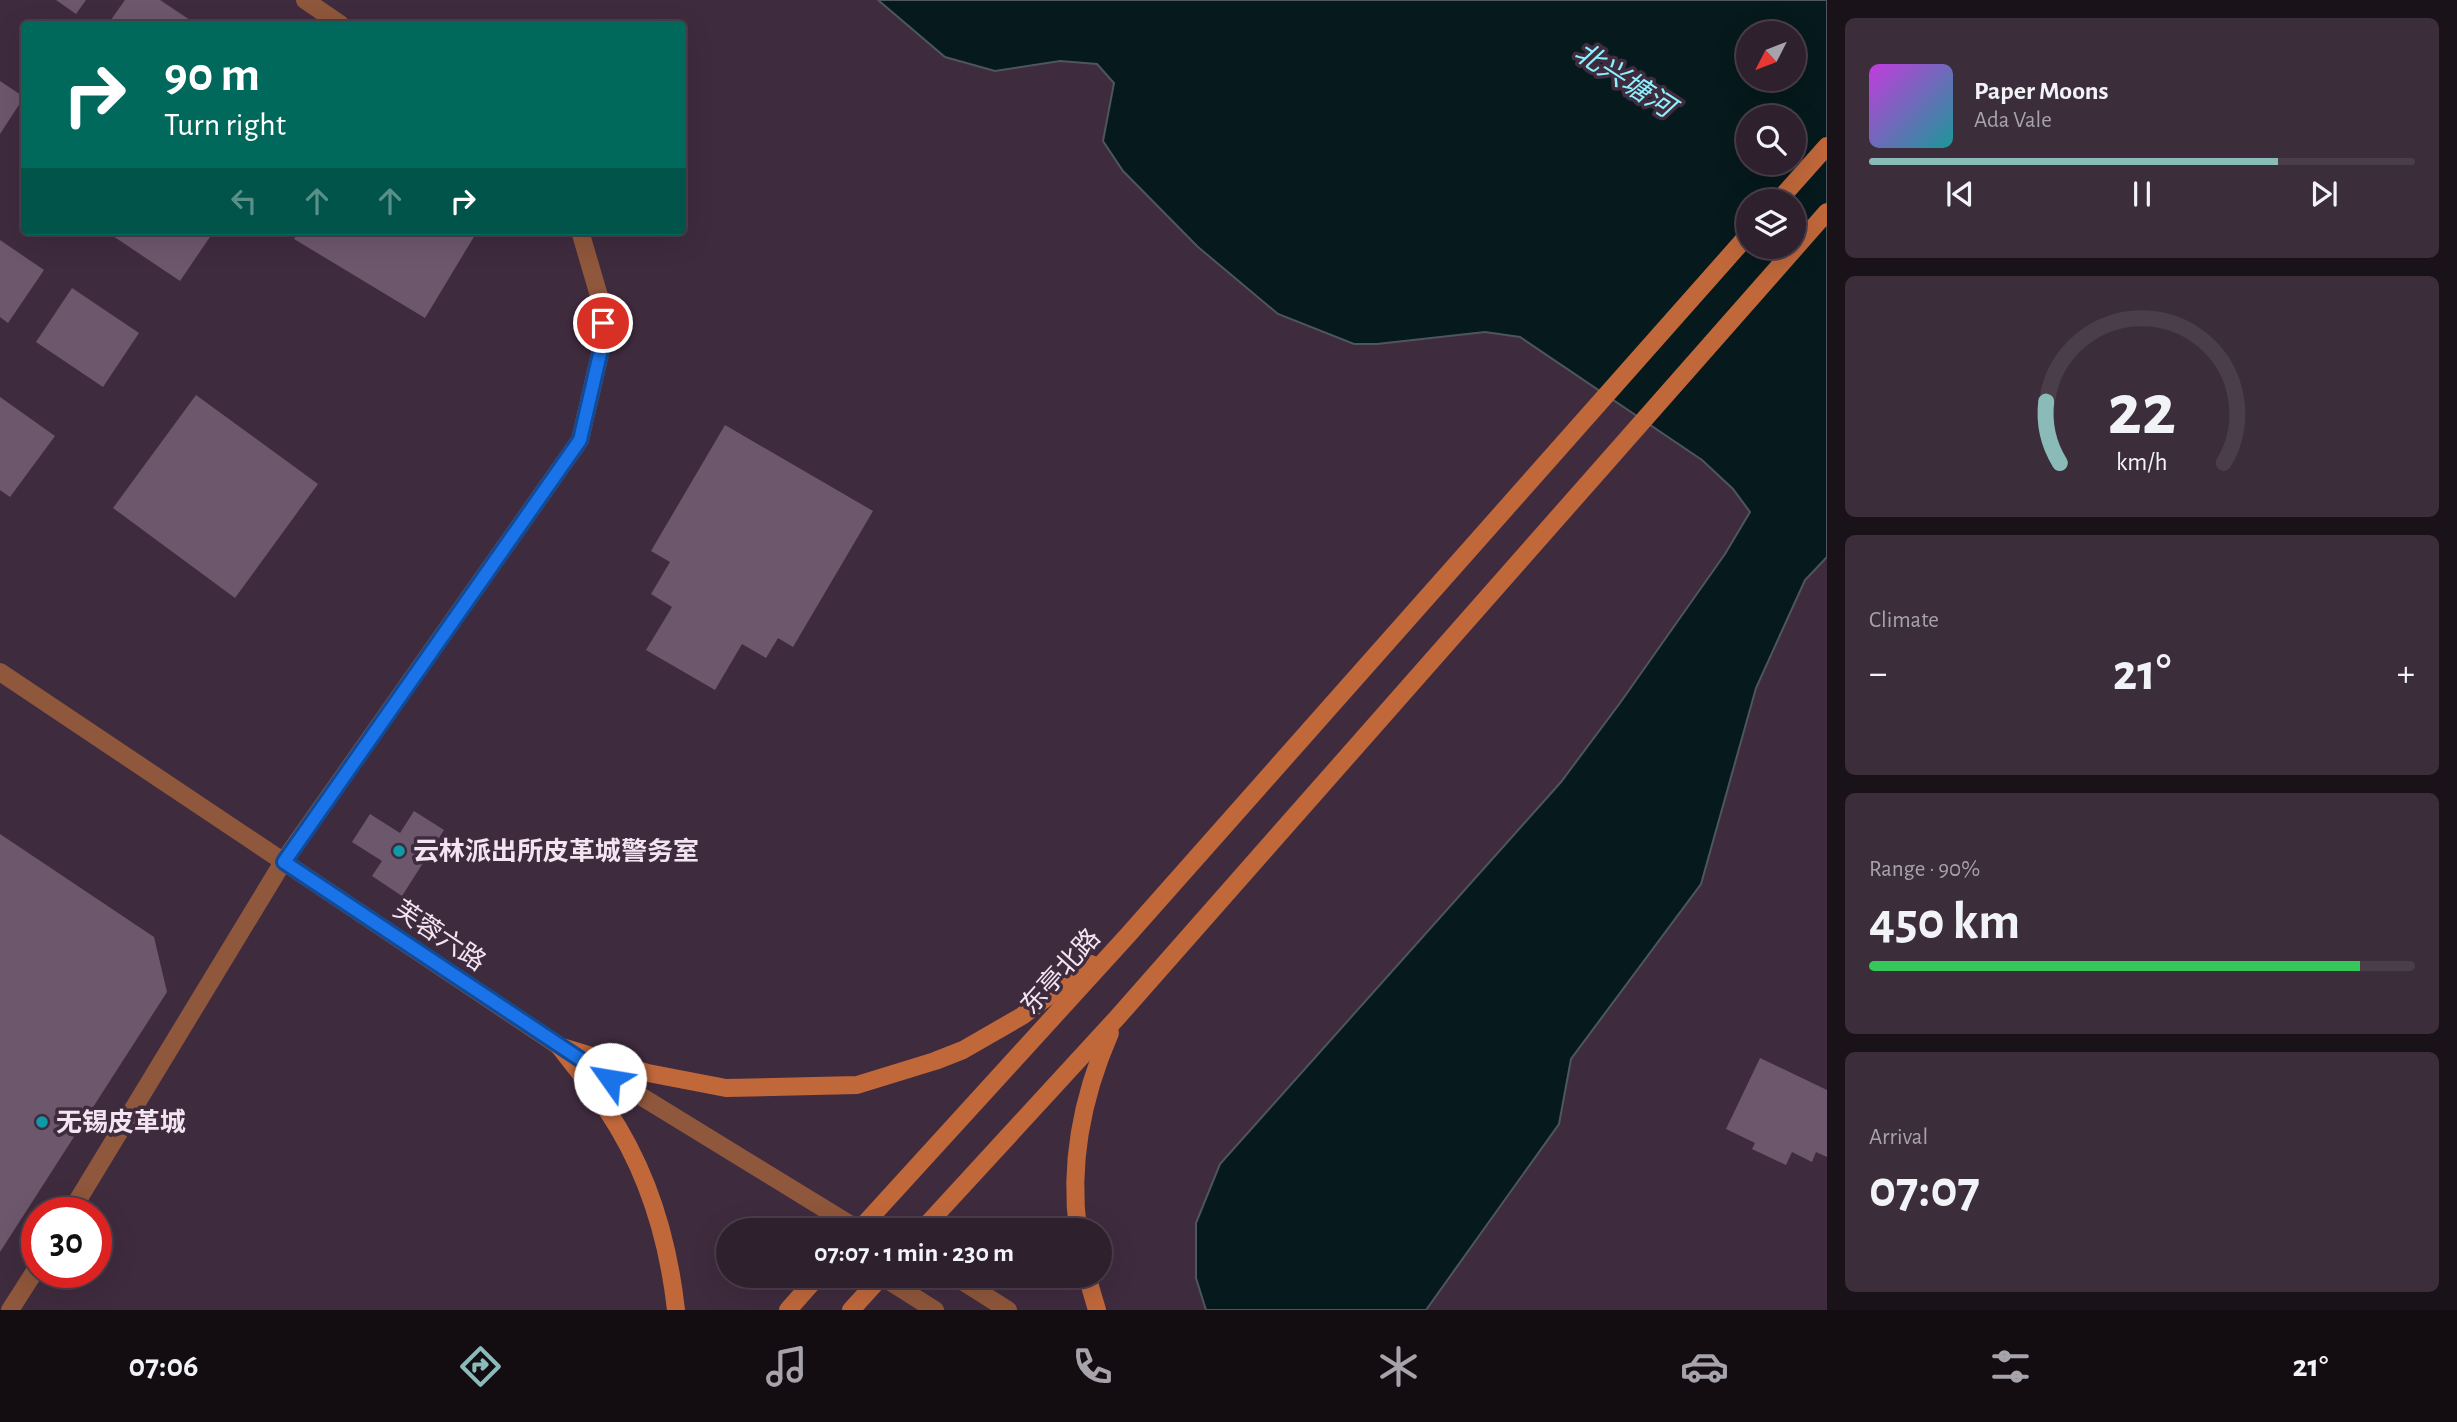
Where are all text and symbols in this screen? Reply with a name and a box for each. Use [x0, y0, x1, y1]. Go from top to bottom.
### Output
north arrow [1736, 21, 1806, 91]
map controls [1736, 21, 1806, 259]
water label: 北兴塘河 [1569, 37, 1684, 126]
icon: right [49, 49, 140, 140]
text: 90 m [164, 51, 260, 100]
text: Paper Moons [1974, 78, 2109, 104]
button: search [1736, 105, 1806, 175]
text: Turn right [164, 109, 286, 141]
text: Ada Vale [1974, 109, 2052, 132]
icon: previous [1941, 175, 1979, 213]
icon: pause [2123, 175, 2161, 213]
icon: next [2305, 175, 2343, 213]
icon: left [225, 182, 263, 220]
icon: ahead [298, 182, 336, 220]
icon: ahead [371, 182, 409, 220]
icon: right [444, 182, 482, 220]
button: layers [1736, 189, 1806, 259]
pin [573, 293, 633, 353]
icon: arrive [584, 304, 622, 342]
text: 22 [2108, 375, 2176, 448]
text: km/h [2116, 449, 2168, 474]
text: Climate [1869, 609, 1939, 632]
text: 21° [2113, 647, 2171, 699]
text: − [1869, 655, 1887, 693]
text: + [2397, 655, 2415, 693]
place label: 云林派出所皮革城警务室 [413, 837, 699, 865]
marker: 云林派出所皮革城警务室 [391, 843, 407, 859]
text: Range · 90% [1869, 858, 1980, 881]
street label: 芙蓉六路 [389, 894, 491, 976]
text: 450 km [1869, 896, 2020, 948]
street label: 东亭北路 [1016, 924, 1105, 1019]
position arrow [573, 1042, 647, 1116]
place label: 无锡皮革城 [56, 1108, 186, 1136]
marker: 无锡皮革城 [34, 1114, 50, 1130]
text: Arrival [1869, 1126, 1928, 1149]
text: 07:07 [1869, 1164, 1980, 1216]
speed limit sign: 30 [21, 1197, 112, 1288]
text: 07:07 · 1 min · 230 m [814, 1240, 1014, 1266]
icon: directions [456, 1342, 505, 1391]
icon: music [762, 1342, 811, 1391]
icon: phone [1068, 1342, 1117, 1391]
icon: climate [1374, 1342, 1423, 1391]
icon: car [1680, 1342, 1729, 1391]
icon: filters [1986, 1342, 2035, 1391]
text: 07:06 [129, 1350, 199, 1382]
text: 21° [2292, 1350, 2328, 1382]

